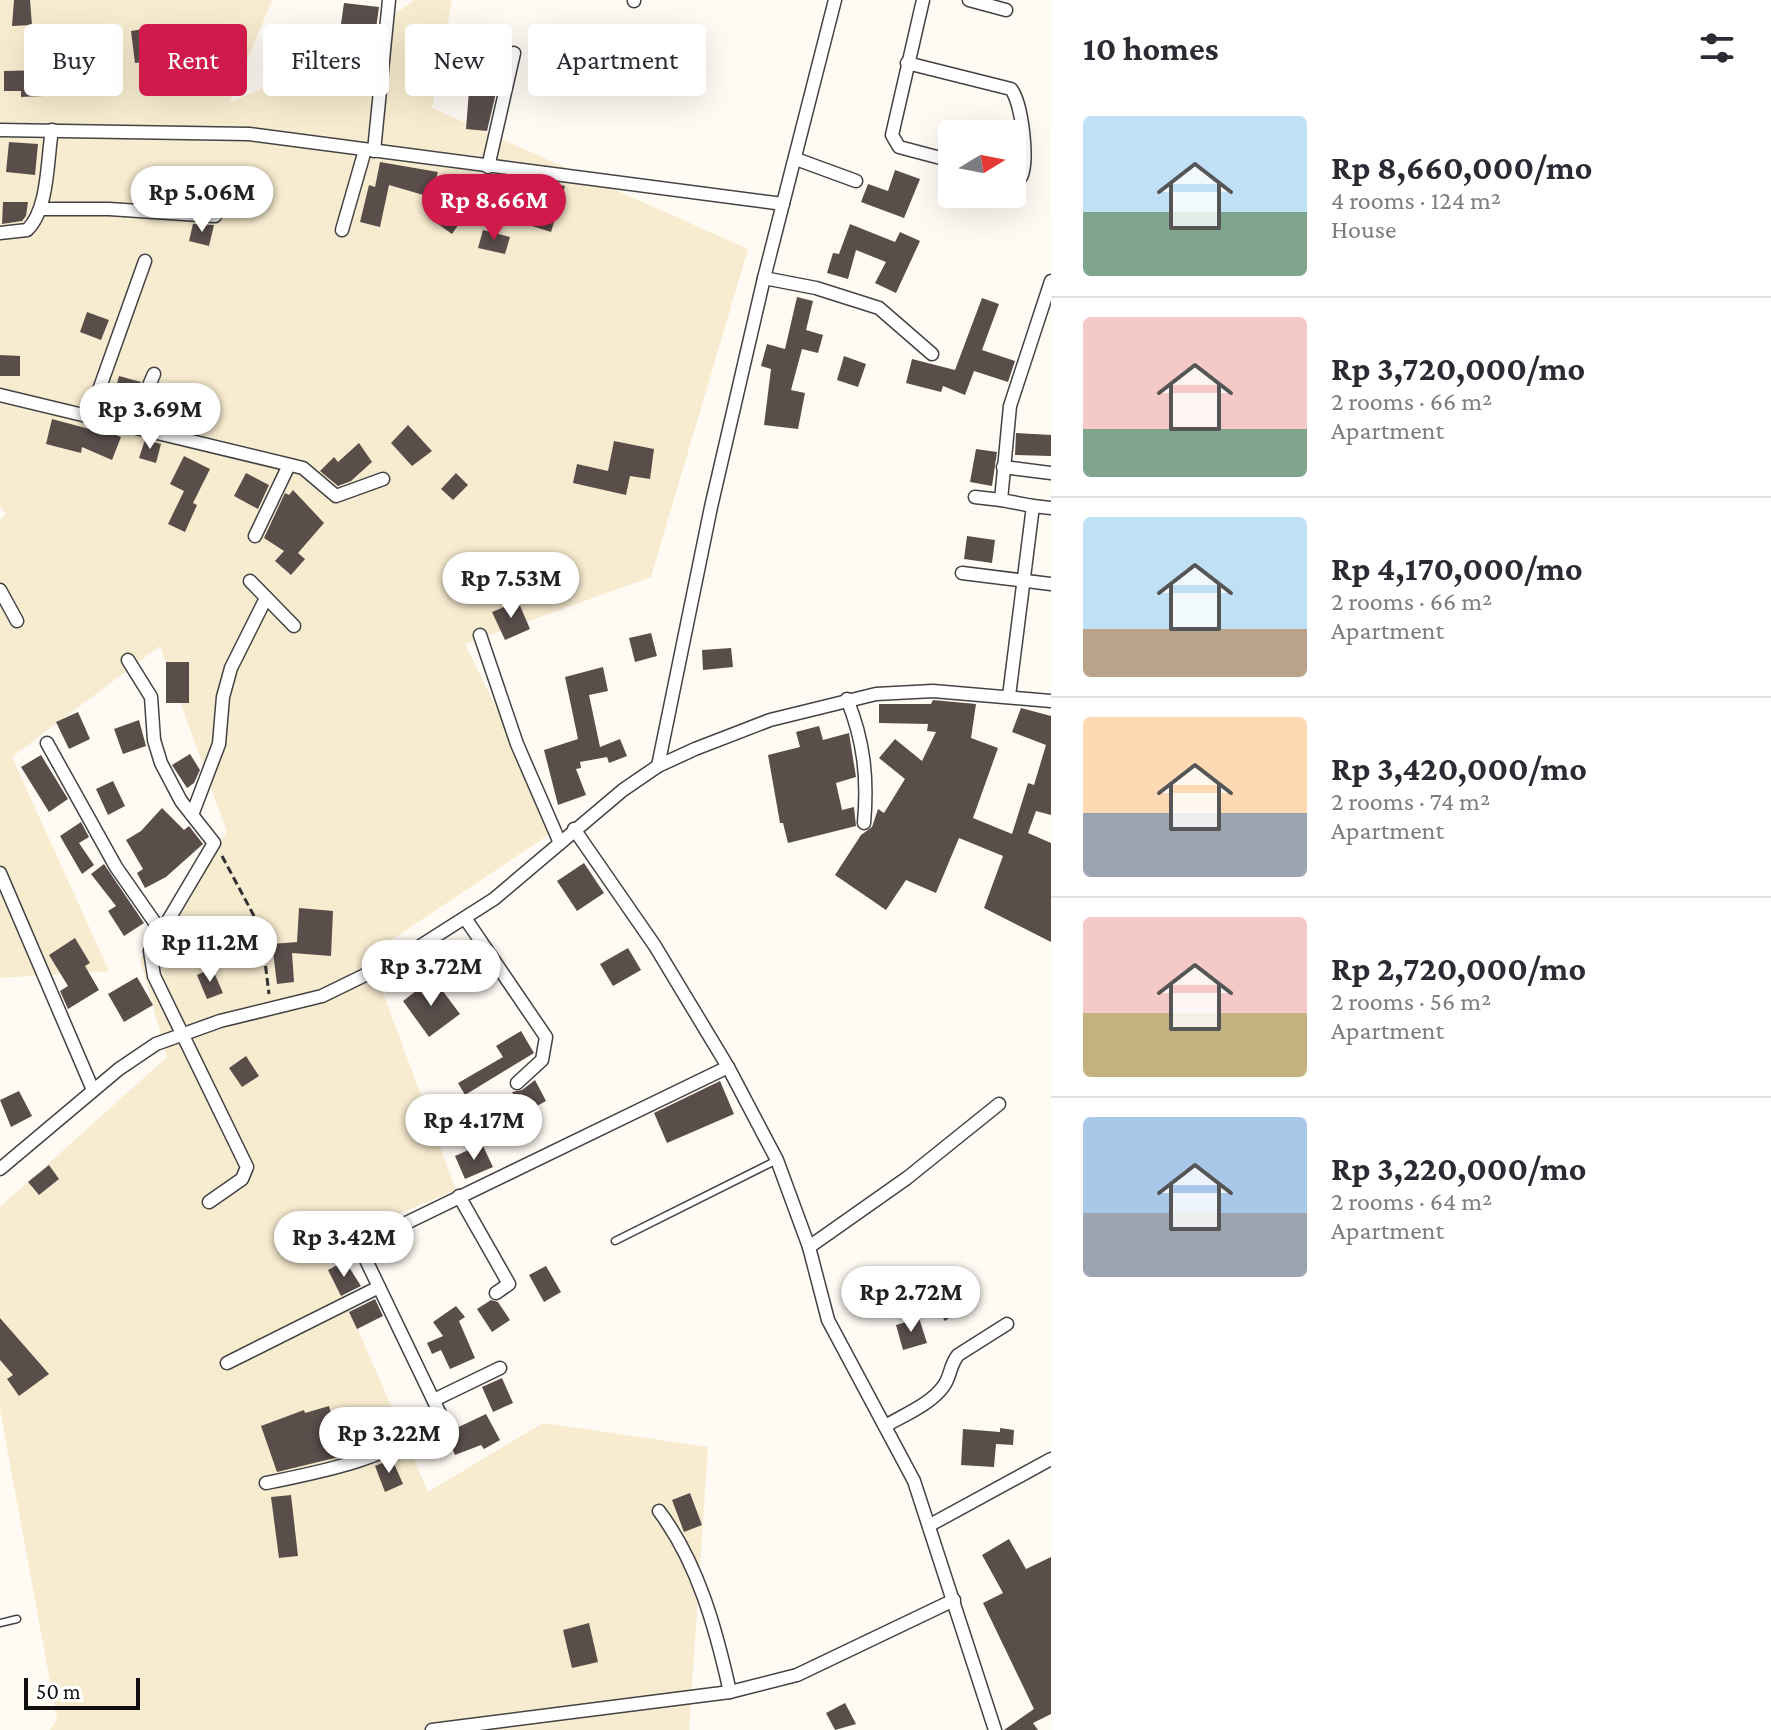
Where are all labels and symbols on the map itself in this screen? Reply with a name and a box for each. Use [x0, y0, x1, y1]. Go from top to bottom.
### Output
north arrow [938, 120, 1026, 208]
pin: Rp 5.06M [119, 166, 285, 234]
pin: Rp 8.66M [411, 174, 577, 242]
pin: Rp 3.69M [67, 383, 233, 451]
pin: Rp 7.53M [428, 552, 594, 620]
pin: Rp 11.2M [127, 916, 293, 984]
pin: Rp 3.72M [348, 940, 514, 1008]
pin: Rp 4.17M [391, 1094, 557, 1162]
pin: Rp 3.42M [261, 1211, 427, 1279]
pin: Rp 2.72M [828, 1266, 994, 1334]
pin: Rp 3.22M [306, 1407, 472, 1475]
scale bar [24, 1674, 140, 1710]

